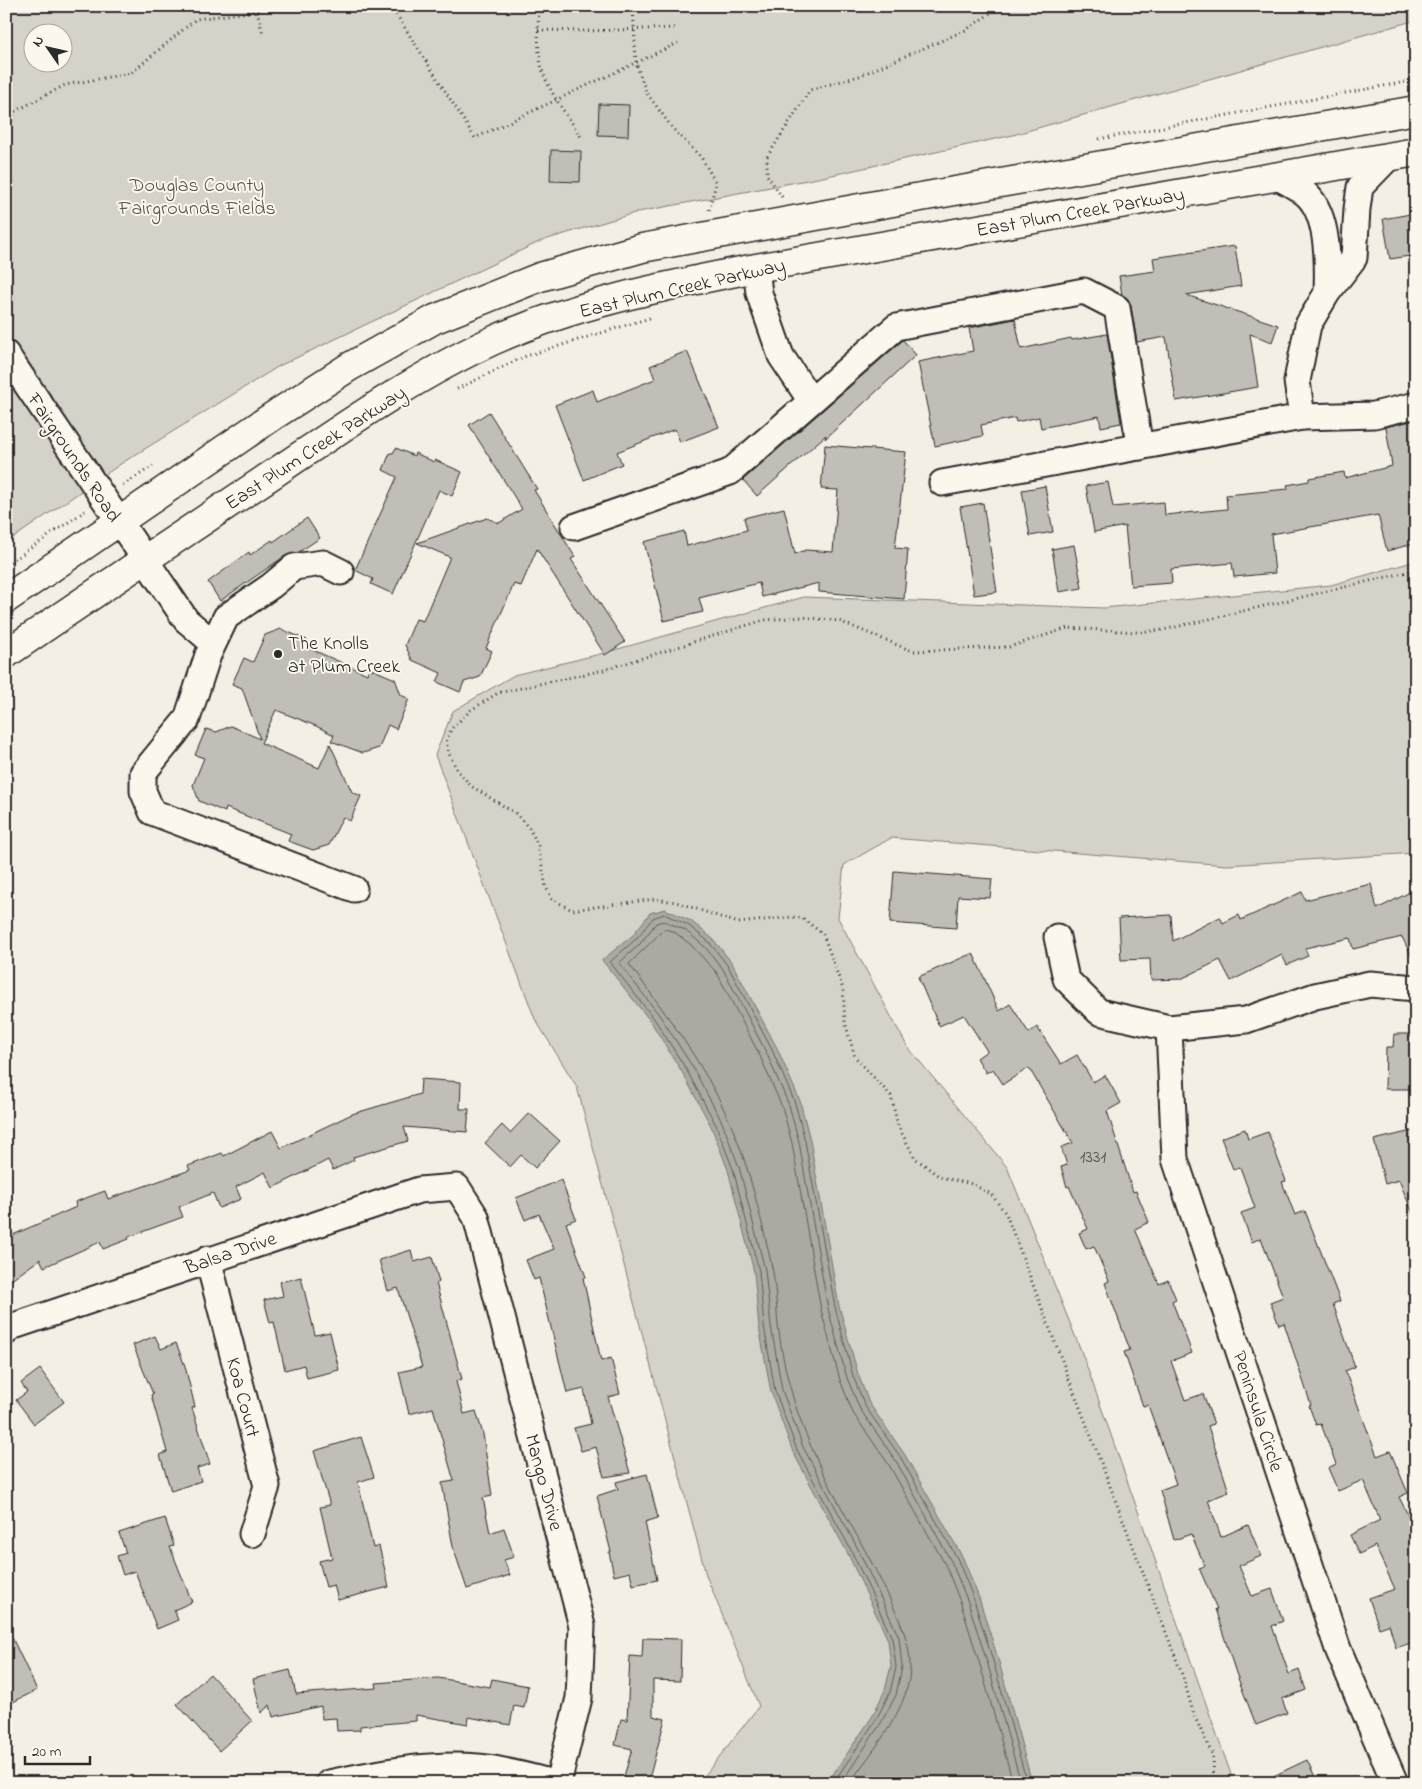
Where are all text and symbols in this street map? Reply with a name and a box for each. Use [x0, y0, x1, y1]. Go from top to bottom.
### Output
north arrow [22, 22, 72, 72]
text: N [27, 32, 50, 51]
park label: Douglas County Fairgrounds Fields [117, 172, 276, 225]
street label: East Plum Creek Parkway [974, 181, 1187, 246]
street label: East Plum Creek Parkway [577, 252, 788, 327]
street label: East Plum Creek Parkway [220, 380, 413, 519]
street label: Fairgrounds Road [17, 387, 127, 529]
place label: The Knolls at Plum Creek [288, 630, 400, 682]
marker: The Knolls at Plum Creek [272, 648, 284, 660]
house number: 1331 [1080, 1145, 1106, 1171]
street label: Balsa Drive [180, 1225, 281, 1284]
street label: Peninsula Circle [1223, 1348, 1290, 1476]
street label: Koa Court [217, 1354, 266, 1441]
street label: Mango Drive [515, 1431, 569, 1534]
scale bar [25, 1734, 90, 1766]
text: 20 m [32, 1741, 62, 1763]

